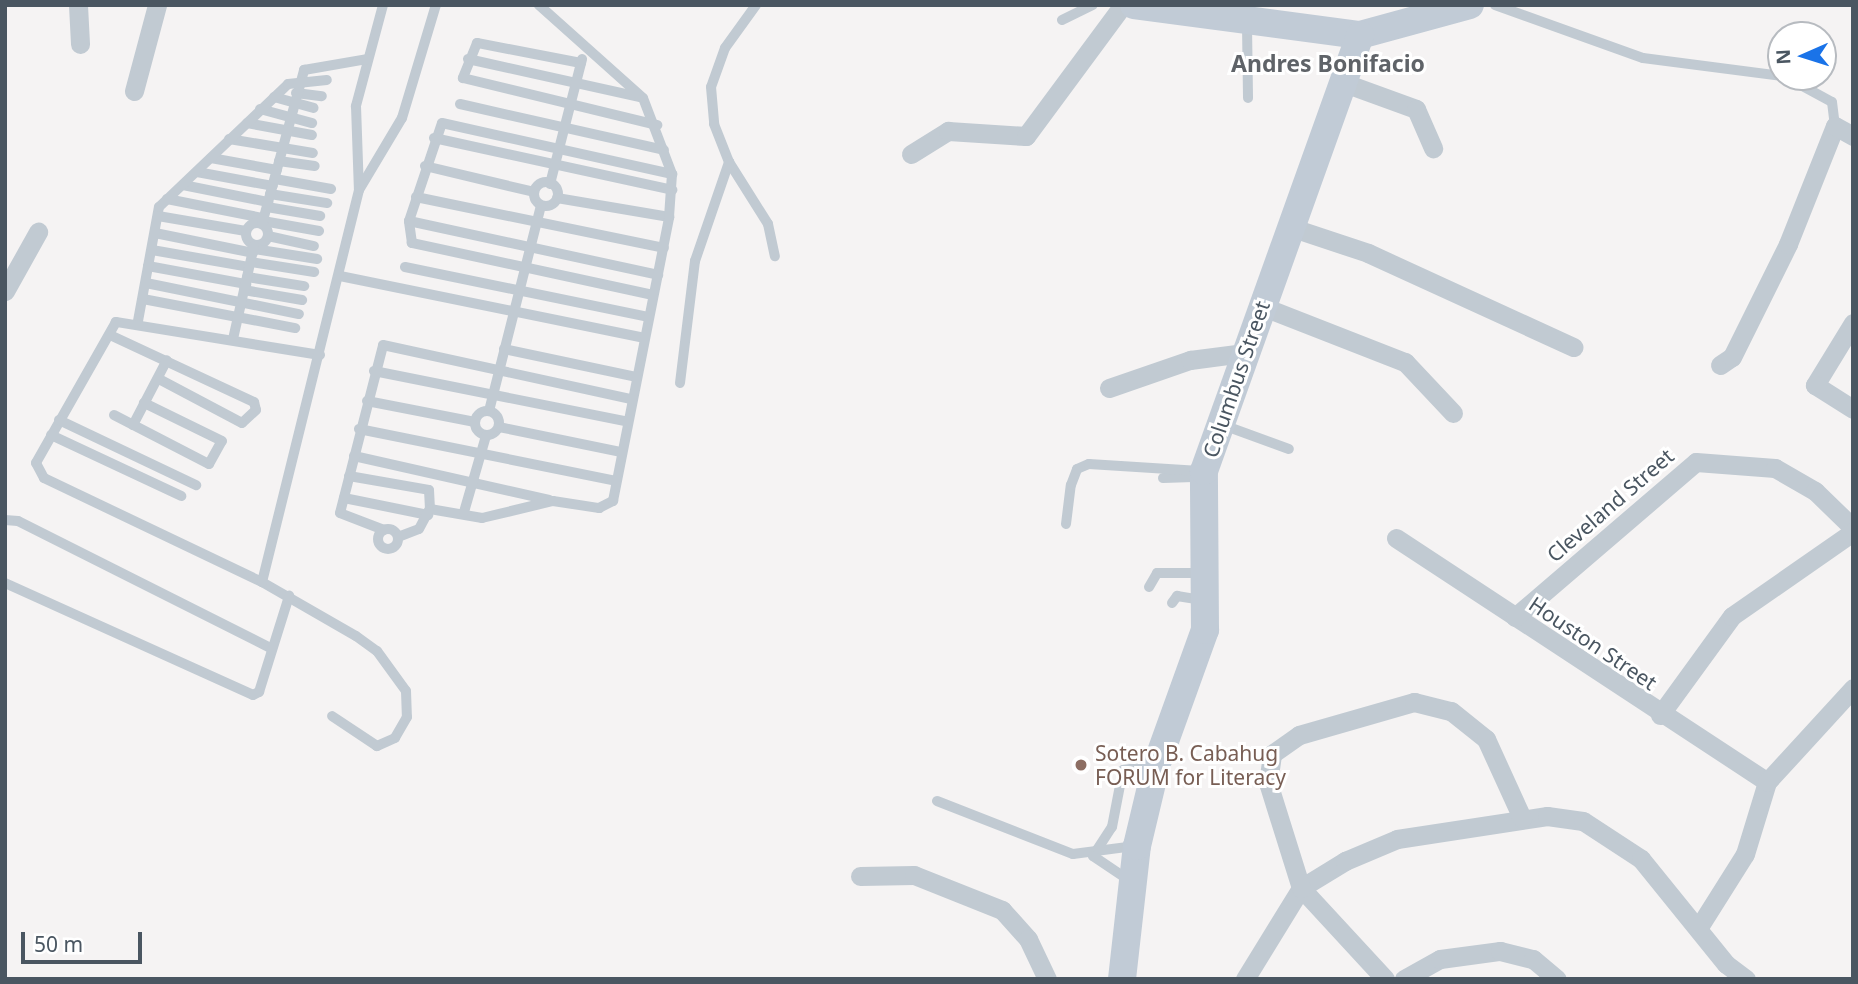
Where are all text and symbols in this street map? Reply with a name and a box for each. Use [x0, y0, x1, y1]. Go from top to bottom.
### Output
north arrow [1767, 21, 1837, 91]
district label: Andres Bonifacio [1231, 49, 1425, 77]
text: N [1770, 49, 1796, 65]
street label: Columbus Street [1197, 297, 1275, 461]
street label: Cleveland Street [1541, 443, 1679, 567]
street label: Houston Street [1524, 591, 1662, 695]
place label: Sotero B. Cabahug FORUM for Literacy [1095, 740, 1286, 790]
marker: Sotero B. Cabahug FORUM for Literacy [1073, 757, 1089, 773]
scale bar [24, 918, 145, 962]
text: 50 m [34, 930, 83, 958]

